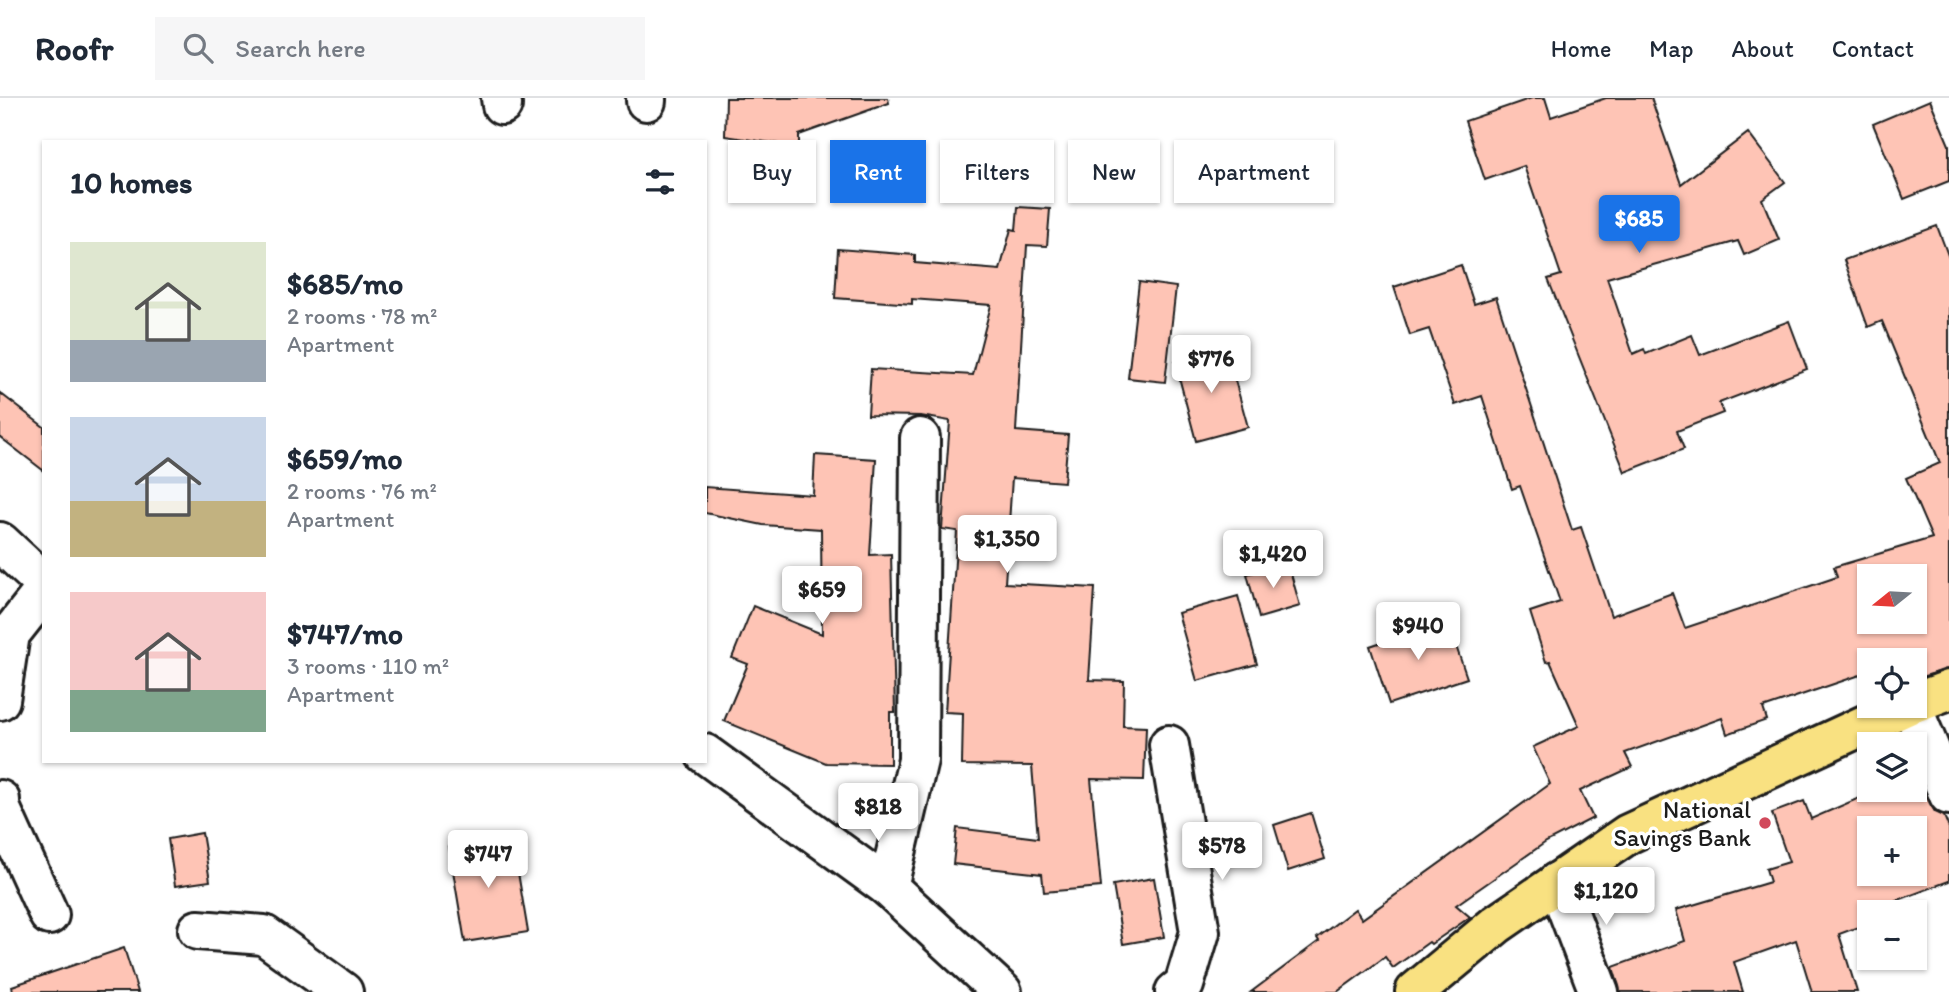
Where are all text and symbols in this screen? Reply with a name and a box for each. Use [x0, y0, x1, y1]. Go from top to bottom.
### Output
search box [155, 17, 645, 80]
text: Roofr [35, 29, 113, 68]
icon: search [179, 29, 217, 67]
text: Search here [235, 32, 366, 64]
text: Home [1551, 34, 1611, 63]
text: Map [1649, 34, 1693, 63]
text: About [1731, 34, 1794, 63]
text: Contact [1832, 34, 1914, 63]
chip: Buy [728, 140, 816, 203]
chip: Rent [830, 140, 926, 203]
chip: Filters [940, 140, 1054, 203]
chip: New [1068, 140, 1160, 203]
chip: Apartment [1174, 140, 1334, 203]
icon: filters [641, 163, 679, 201]
text: 10 homes [70, 164, 193, 201]
pin: $685 [1598, 195, 1680, 255]
text: $685 [1615, 204, 1663, 232]
text: $685/mo [287, 265, 403, 302]
icon: home [126, 270, 210, 354]
text: 2 rooms · 78 m² [287, 302, 437, 330]
text: Apartment [287, 330, 394, 358]
pin: $776 [1170, 336, 1252, 395]
text: $776 [1188, 344, 1234, 372]
text: $659/mo [287, 440, 403, 477]
icon: home [126, 445, 210, 529]
text: 2 rooms · 76 m² [287, 477, 437, 505]
text: Apartment [287, 505, 394, 533]
pin: $1,350 [950, 516, 1064, 575]
text: $1,350 [974, 524, 1040, 552]
pin: $1,420 [1216, 531, 1330, 590]
text: $1,420 [1239, 539, 1307, 567]
north arrow [1857, 564, 1927, 634]
map controls [1857, 564, 1927, 970]
pin: $659 [781, 566, 863, 626]
text: $659 [798, 575, 846, 603]
pin: $940 [1377, 602, 1459, 662]
text: $940 [1392, 611, 1444, 639]
text: $747/mo [287, 615, 403, 652]
icon: home [126, 620, 210, 704]
button: locate [1857, 648, 1927, 718]
text: 3 rooms · 110 m² [287, 652, 449, 680]
text: Apartment [287, 680, 394, 708]
button: layers [1857, 732, 1927, 802]
pin: $818 [837, 784, 919, 843]
text: $818 [854, 792, 902, 820]
place label: National Savings Bank [1614, 795, 1752, 852]
marker: National Savings Bank [1757, 815, 1773, 831]
button: + [1857, 816, 1927, 886]
pin: $578 [1181, 822, 1263, 882]
pin: $747 [447, 830, 529, 890]
text: $578 [1198, 831, 1246, 859]
text: $747 [464, 839, 512, 867]
pin: $1,120 [1549, 868, 1663, 927]
text: $1,120 [1574, 876, 1638, 904]
button: − [1857, 900, 1927, 970]

